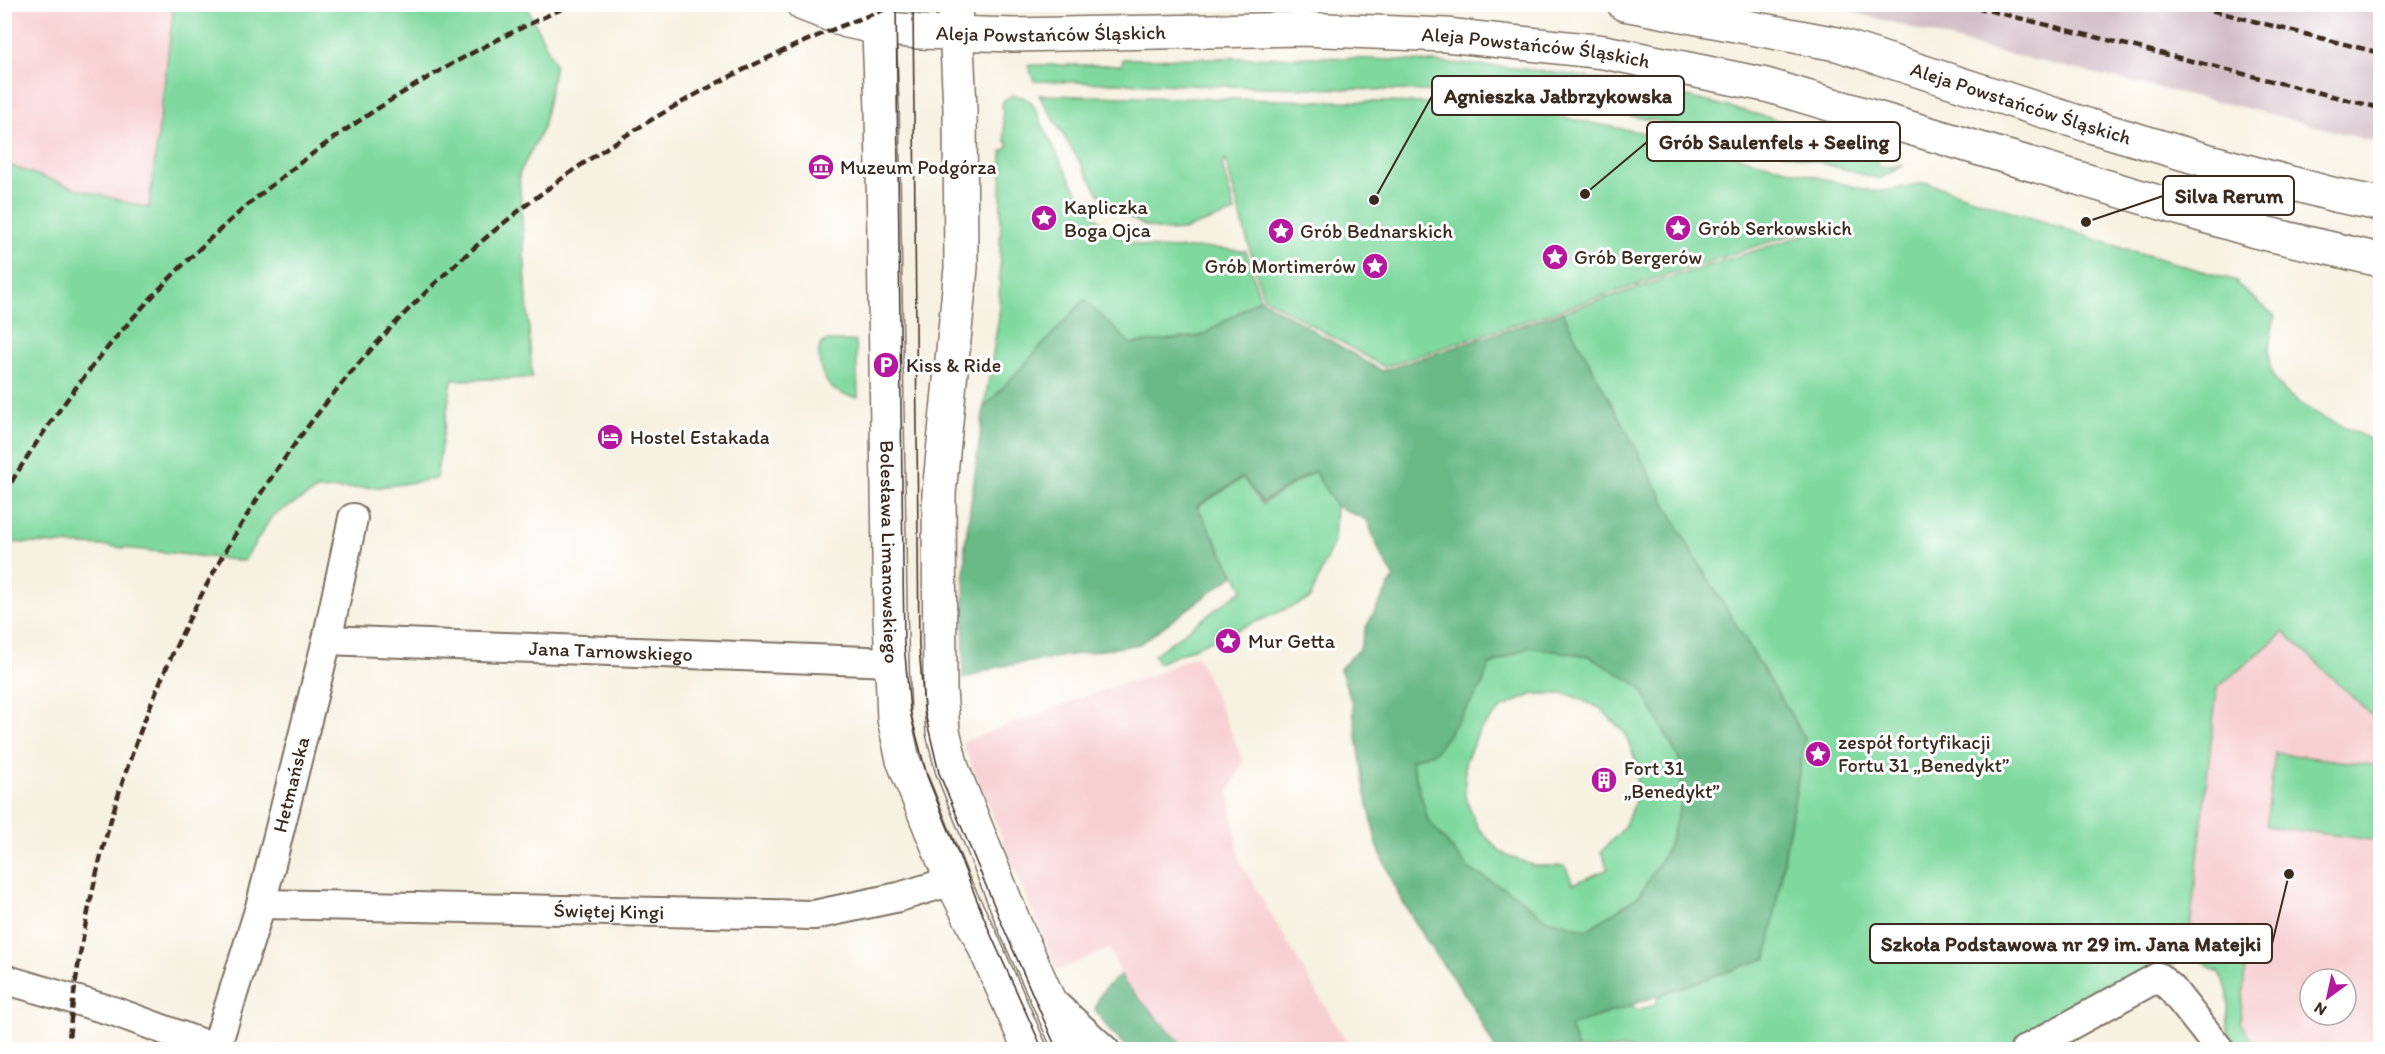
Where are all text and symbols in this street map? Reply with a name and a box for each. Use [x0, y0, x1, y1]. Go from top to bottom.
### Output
street label: Aleja Powstańców Śląskich [935, 20, 1166, 47]
street label: Aleja Powstańców Śląskich [1421, 22, 1653, 73]
street label: Aleja Powstańców Śląskich [1908, 57, 2134, 150]
callout: Agnieszka Jałbrzykowska [1432, 76, 1684, 115]
text: Agnieszka Jałbrzykowska [1443, 83, 1673, 109]
callout: Grób Saulenfels + Seeling [1647, 122, 1900, 161]
text: Grób Saulenfels + Seeling [1659, 129, 1890, 155]
museum icon: Muzeum Podgórza [806, 152, 836, 182]
place label: Muzeum Podgórza [840, 155, 997, 179]
callout: Silva Rerum [2163, 176, 2294, 215]
text: Silva Rerum [2175, 183, 2284, 208]
place label: Kapliczka Boga Ojca [1064, 195, 1152, 242]
place icon: Kapliczka Boga Ojca [1029, 203, 1059, 233]
place icon: Grób Serkowskich [1663, 213, 1693, 243]
place icon: Grób Bednarskich [1266, 216, 1296, 246]
place label: Grób Serkowskich [1698, 216, 1852, 240]
place label: Grób Bednarskich [1300, 219, 1453, 243]
place icon: Grób Bergerów [1540, 242, 1570, 272]
place label: Grób Bergerów [1574, 245, 1702, 269]
place icon: Grób Mortimerów [1360, 251, 1390, 281]
place label: Grób Mortimerów [1205, 254, 1356, 278]
parking icon: Kiss & Ride [871, 350, 901, 380]
place label: Kiss & Ride [906, 353, 1001, 377]
hotel icon: Hostel Estakada [595, 422, 625, 452]
place label: Hostel Estakada [630, 425, 770, 449]
street label: Bolesława Limanowskiego [875, 440, 904, 664]
place icon: Mur Getta [1213, 626, 1243, 656]
place label: Mur Getta [1248, 629, 1336, 653]
street label: Jana Tarnowskiego [528, 636, 693, 666]
place label: zespół fortyfikacji Fortu 31 „Benedykt” [1838, 730, 2009, 777]
street label: Hetmańska [267, 734, 315, 835]
place icon: zespół fortyfikacji Fortu 31 „Benedykt” [1803, 739, 1833, 769]
place label: Fort 31 „Benedykt” [1624, 756, 1720, 803]
building icon: Fort 31 „Benedykt” [1589, 765, 1619, 795]
street label: Świętej Kingi [553, 898, 664, 924]
callout: Szkoła Podstawowa nr 29 im. Jana Matejki [1870, 924, 2272, 963]
text: Szkoła Podstawowa nr 29 im. Jana Matejki [1881, 931, 2261, 957]
north arrow [2298, 967, 2358, 1027]
text: N [2310, 998, 2330, 1020]

